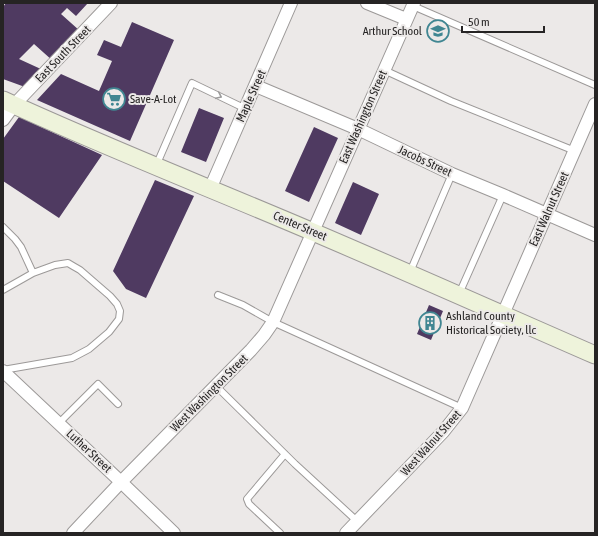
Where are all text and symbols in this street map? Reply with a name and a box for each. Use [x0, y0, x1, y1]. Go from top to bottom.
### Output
scale bar [462, 8, 544, 34]
text: 50 m [468, 15, 490, 29]
school or university icon: Arthur School [425, 18, 451, 44]
street label: East South Street [32, 22, 94, 85]
place label: Arthur School [363, 24, 423, 38]
street label: Maple Street [233, 67, 269, 124]
street label: East Washington Street [336, 68, 390, 166]
supermarket icon: Save-A-Lot [101, 86, 127, 112]
one-way arrow [214, 91, 222, 99]
place label: Save-A-Lot [130, 92, 177, 106]
street label: Jacobs Street [396, 143, 454, 180]
street label: East Walnut Street [526, 169, 572, 248]
street label: Center Street [271, 208, 329, 244]
place label: Ashland County Historical Society, llc [446, 309, 536, 337]
building icon: Ashland County Historical Society, llc [417, 310, 443, 336]
street label: West Washington Street [167, 351, 251, 435]
street label: West Walnut Street [398, 407, 464, 479]
street label: Luther Street [63, 427, 115, 476]

